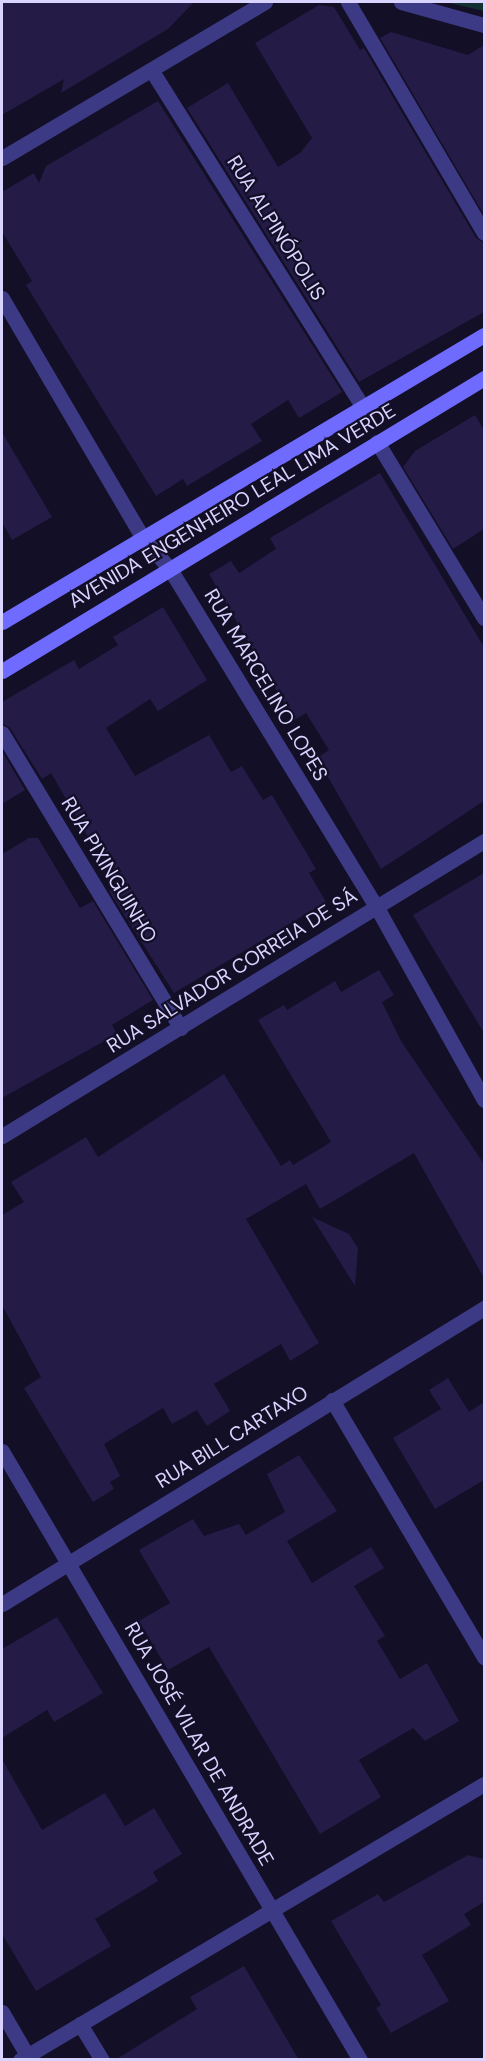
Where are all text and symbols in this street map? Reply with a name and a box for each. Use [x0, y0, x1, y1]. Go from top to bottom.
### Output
street label: RUA ALPINÓPOLIS [222, 151, 330, 305]
street label: AVENIDA ENGENHEIRO LEAL LIMA VERDE [64, 399, 400, 613]
street label: RUA MARCELINO LOPES [199, 585, 333, 785]
street label: RUA PIXINGUINHO [56, 793, 162, 947]
street label: RUA SALVADOR CORREIA DE SÁ [102, 884, 362, 1058]
street label: RUA BILL CARTAXO [152, 1381, 312, 1493]
street label: RUA JOSÉ VILAR DE ANDRADE [119, 1618, 279, 1870]

